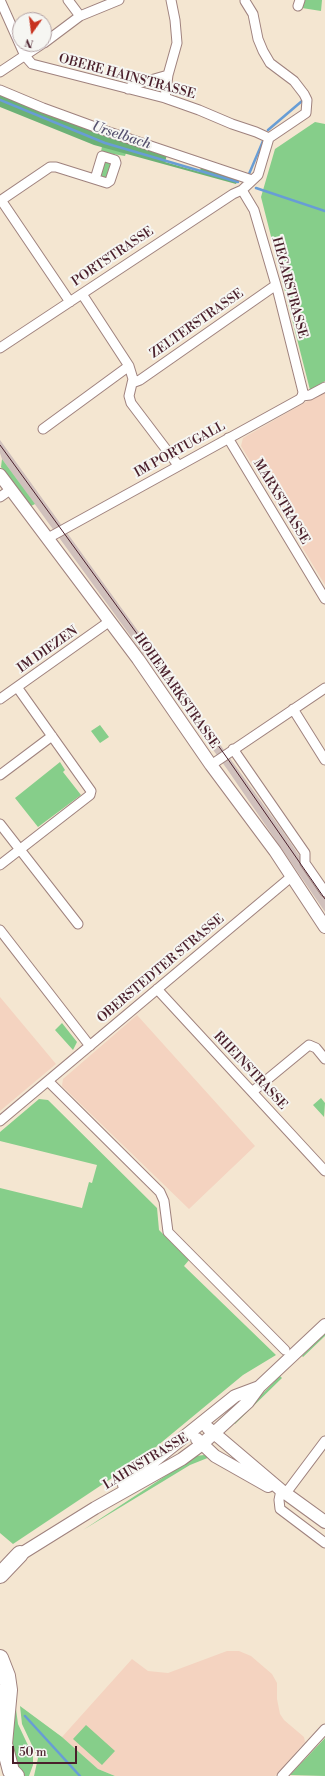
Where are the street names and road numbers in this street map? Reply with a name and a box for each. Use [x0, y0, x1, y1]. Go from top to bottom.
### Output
street label: OBERE HAINSTRASSE [57, 51, 197, 103]
street label: PORTSTRASSE [69, 224, 157, 290]
street label: HEGARSTRASSE [268, 235, 310, 341]
street label: ZELTERSTRASSE [147, 286, 247, 362]
street label: IM PORTUGALL [132, 419, 228, 481]
street label: MARXSTRASSE [250, 457, 312, 547]
street label: IM DIEZEN [15, 623, 81, 677]
street label: HOHEMARKSTRASSE [130, 630, 222, 752]
street label: OBERSTEDTER STRASSE [94, 911, 228, 1027]
street label: RHEINSTRASSE [210, 1029, 290, 1113]
street label: LAHNSTRASSE [101, 1431, 191, 1493]

